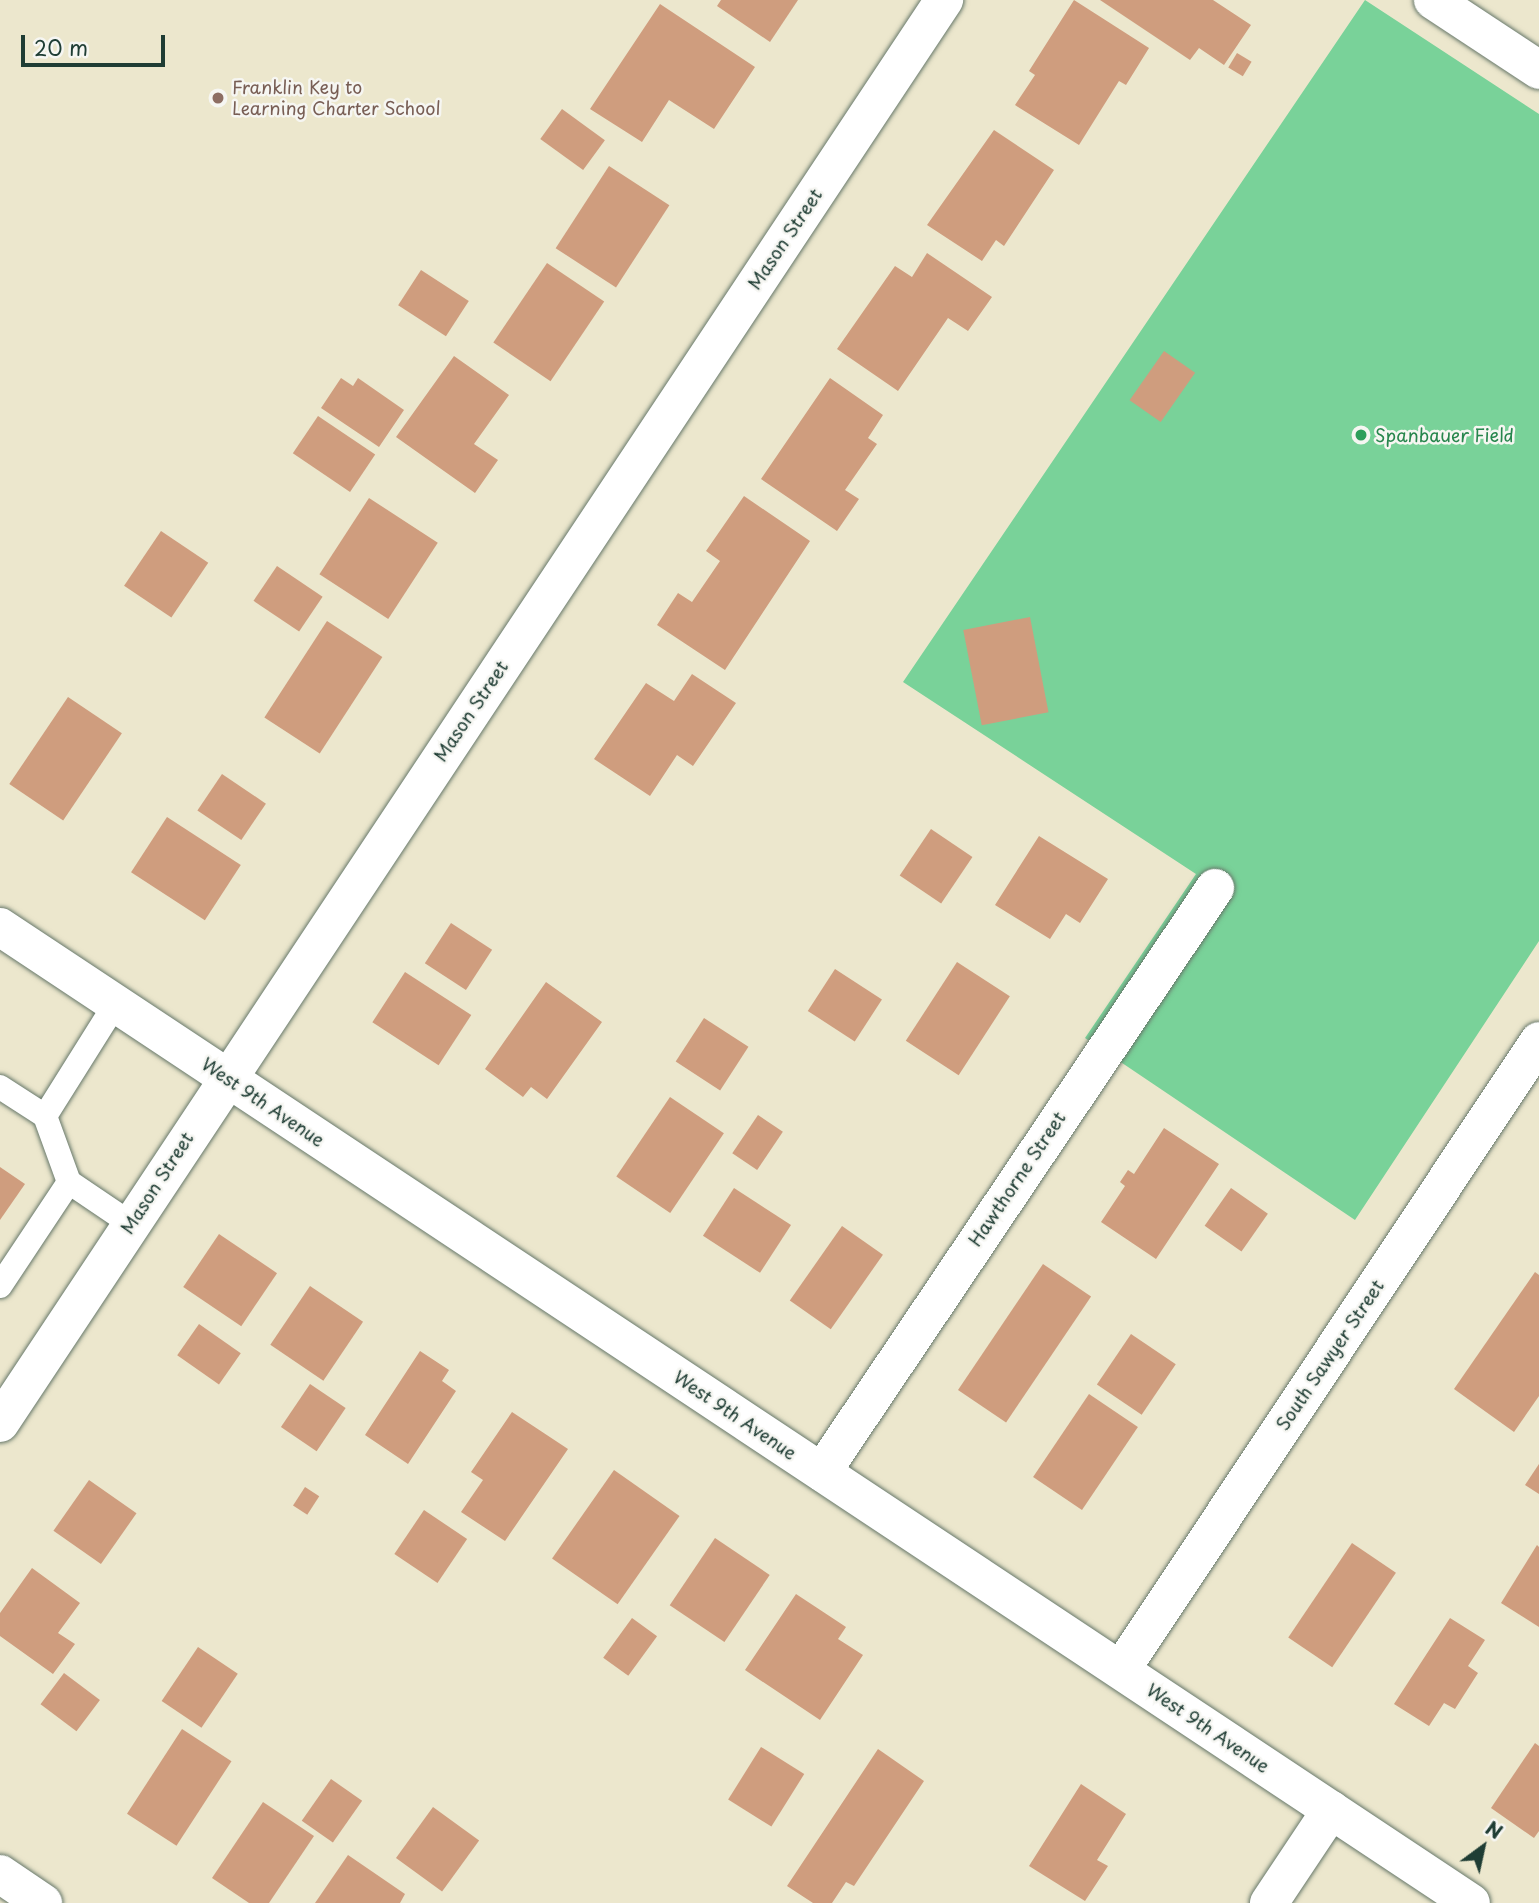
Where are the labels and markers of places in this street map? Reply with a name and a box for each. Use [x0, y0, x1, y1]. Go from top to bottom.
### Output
place label: Franklin Key to Learning Charter School [232, 77, 444, 119]
marker: Franklin Key to Learning Charter School [210, 90, 226, 106]
place label: Spanbauer Field [1375, 424, 1515, 446]
marker: Spanbauer Field [1353, 427, 1369, 443]

